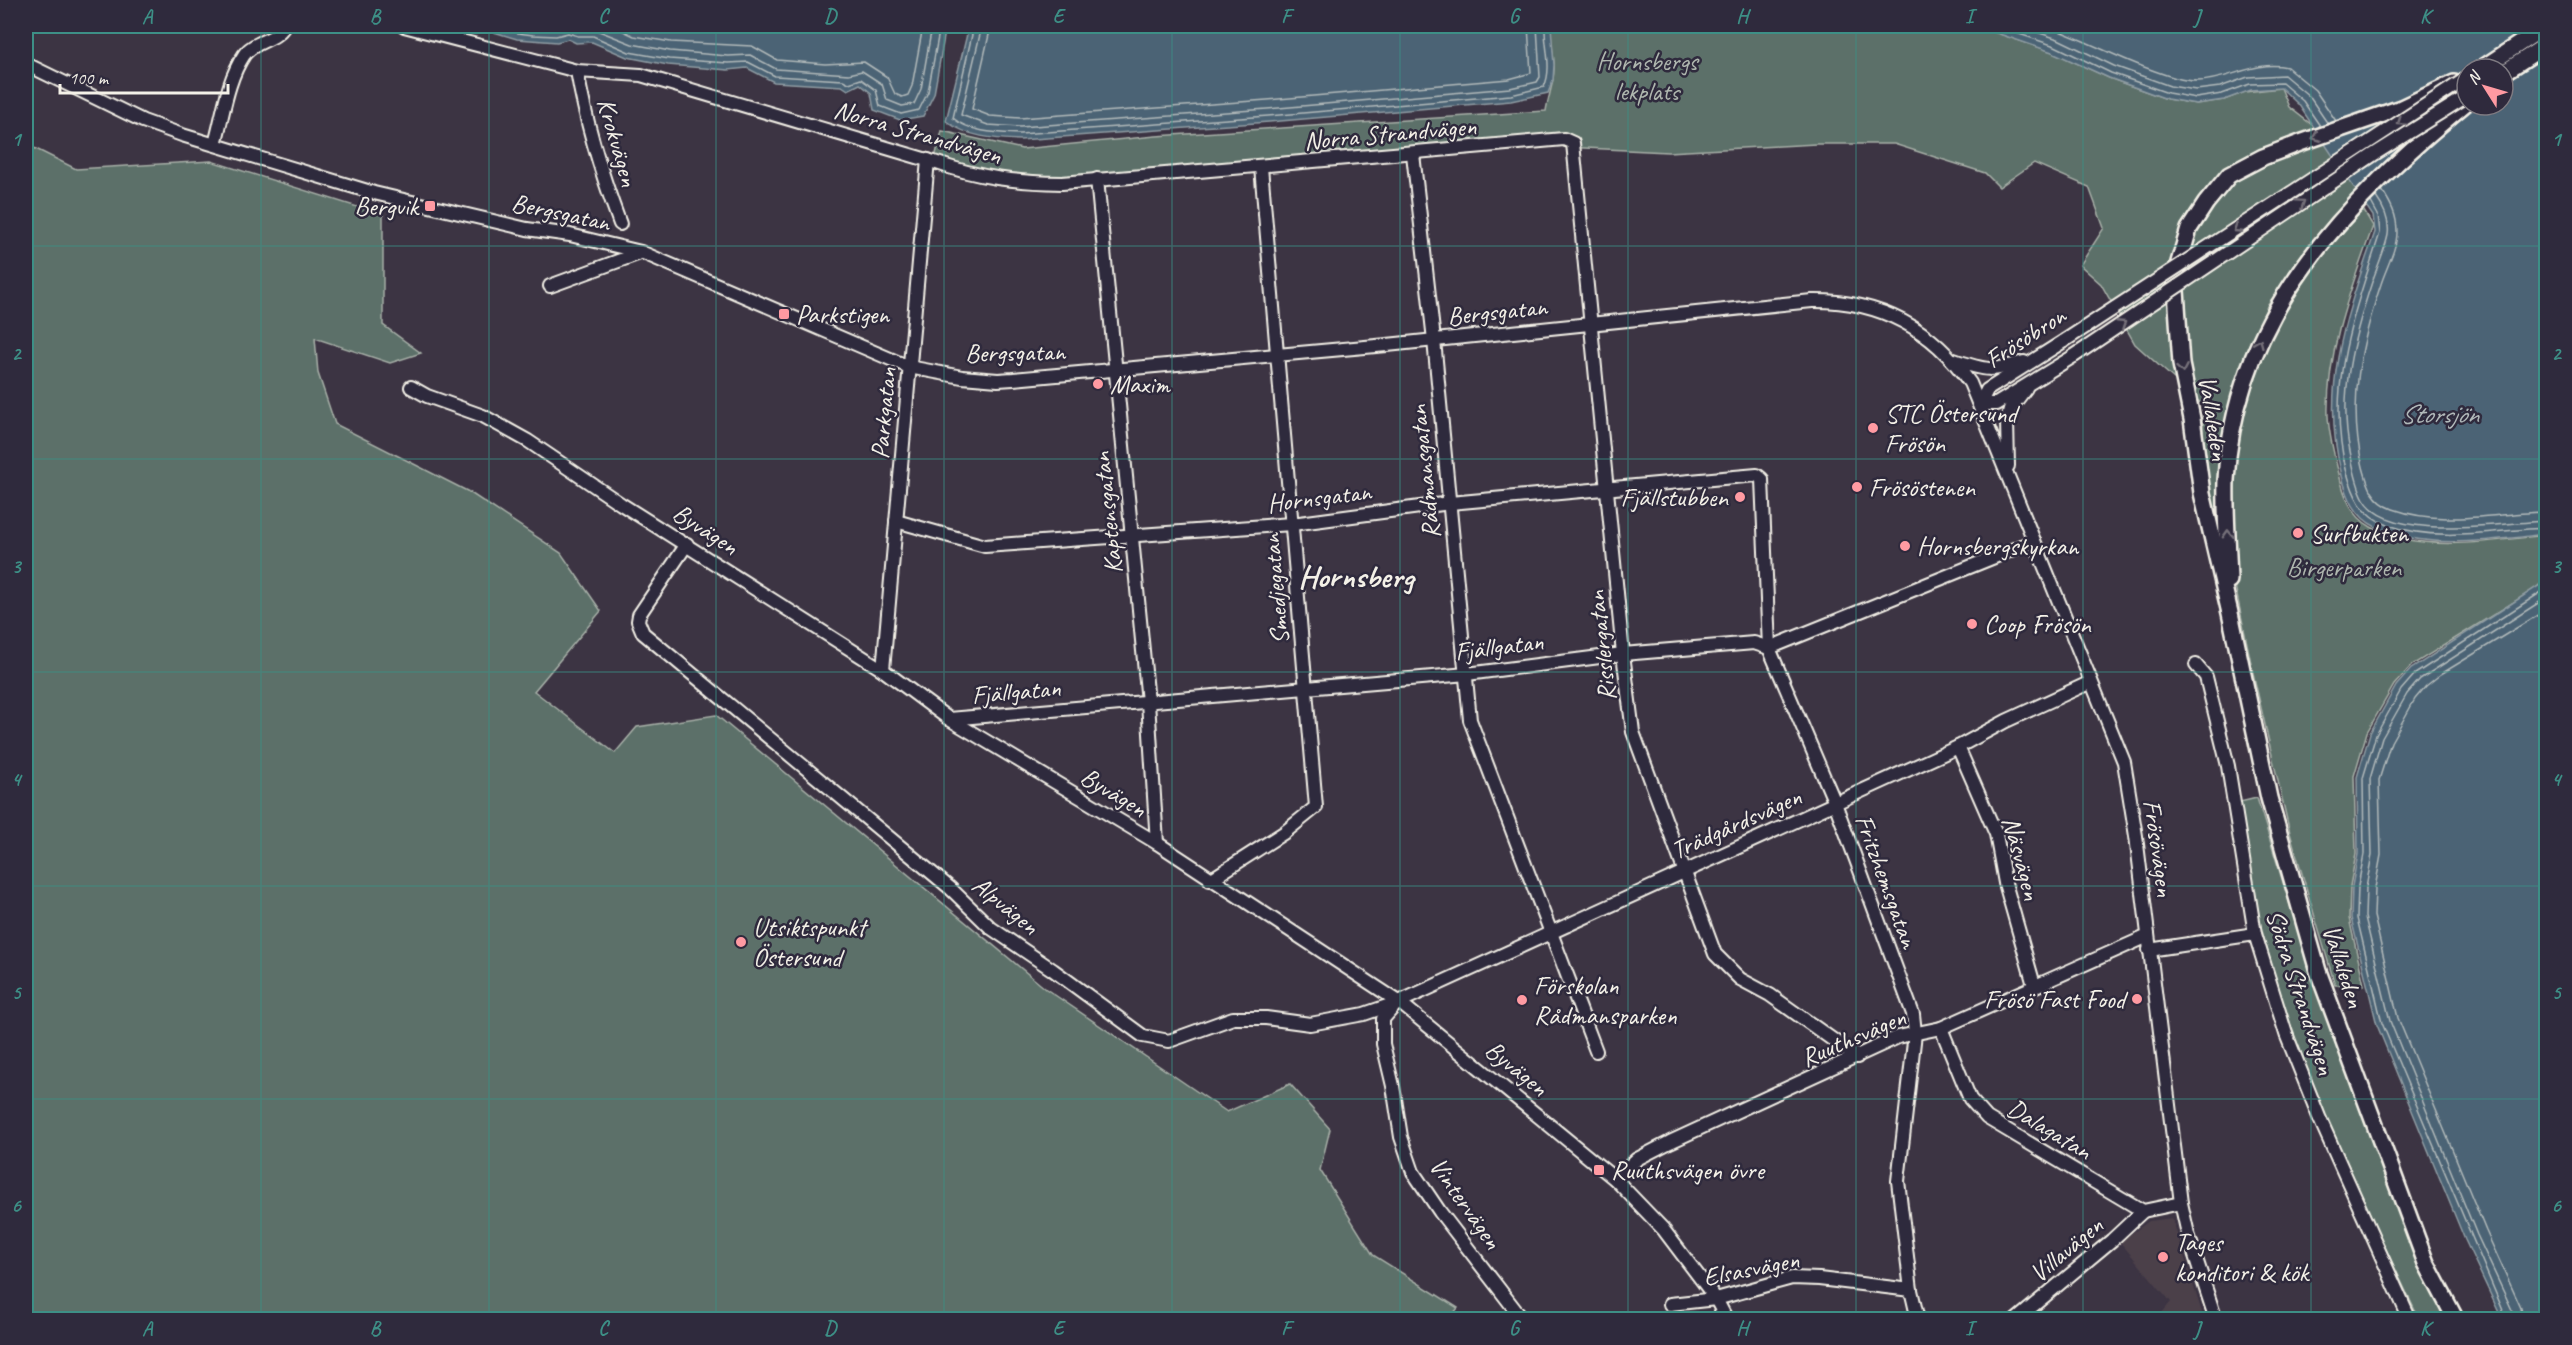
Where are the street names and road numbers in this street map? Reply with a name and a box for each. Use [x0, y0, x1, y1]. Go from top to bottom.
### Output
street label: Norra Strandvägen [830, 93, 1006, 172]
street label: Krokvägen [589, 94, 646, 190]
street label: Norra Strandvägen [1303, 110, 1478, 157]
street label: Bergsgatan [509, 186, 615, 239]
street label: Bergsgatan [1446, 290, 1550, 333]
street label: Frösöbron [1979, 298, 2073, 376]
street label: Bergsgatan [965, 335, 1067, 370]
street label: Parkgatan [863, 366, 904, 460]
street label: Vallaleden [2191, 373, 2237, 463]
street label: Rådmansgatan [1401, 402, 1448, 540]
street label: Kaptensgatan [1085, 449, 1130, 575]
street label: Hornsgatan [1265, 475, 1374, 520]
street label: Byvägen [667, 496, 745, 563]
street label: Smedjegatan [1254, 531, 1297, 646]
street label: Risslergatan [1579, 588, 1624, 703]
street label: Fjällgatan [1453, 625, 1545, 668]
street label: Fjällgatan [970, 671, 1062, 712]
street label: Byvägen [1075, 760, 1153, 825]
street label: Trädgårdsvägen [1666, 780, 1807, 867]
street label: Frösövägen [2135, 798, 2182, 899]
street label: Fritzhemsgatan [1847, 810, 1926, 954]
street label: Näsvägen [1995, 813, 2049, 904]
street label: Alpvägen [966, 868, 1046, 943]
street label: Södra Strandvägen [2258, 906, 2343, 1079]
street label: Vallaleden [2315, 921, 2372, 1012]
street label: Ruuthsvägen [1796, 1000, 1911, 1074]
street label: Byvägen [1478, 1033, 1555, 1104]
street label: Dalagatan [2001, 1091, 2099, 1168]
street label: Vintervägen [1422, 1151, 1509, 1256]
street label: Villavägen [2023, 1209, 2110, 1290]
street label: Elsasvägen [1701, 1243, 1802, 1294]

